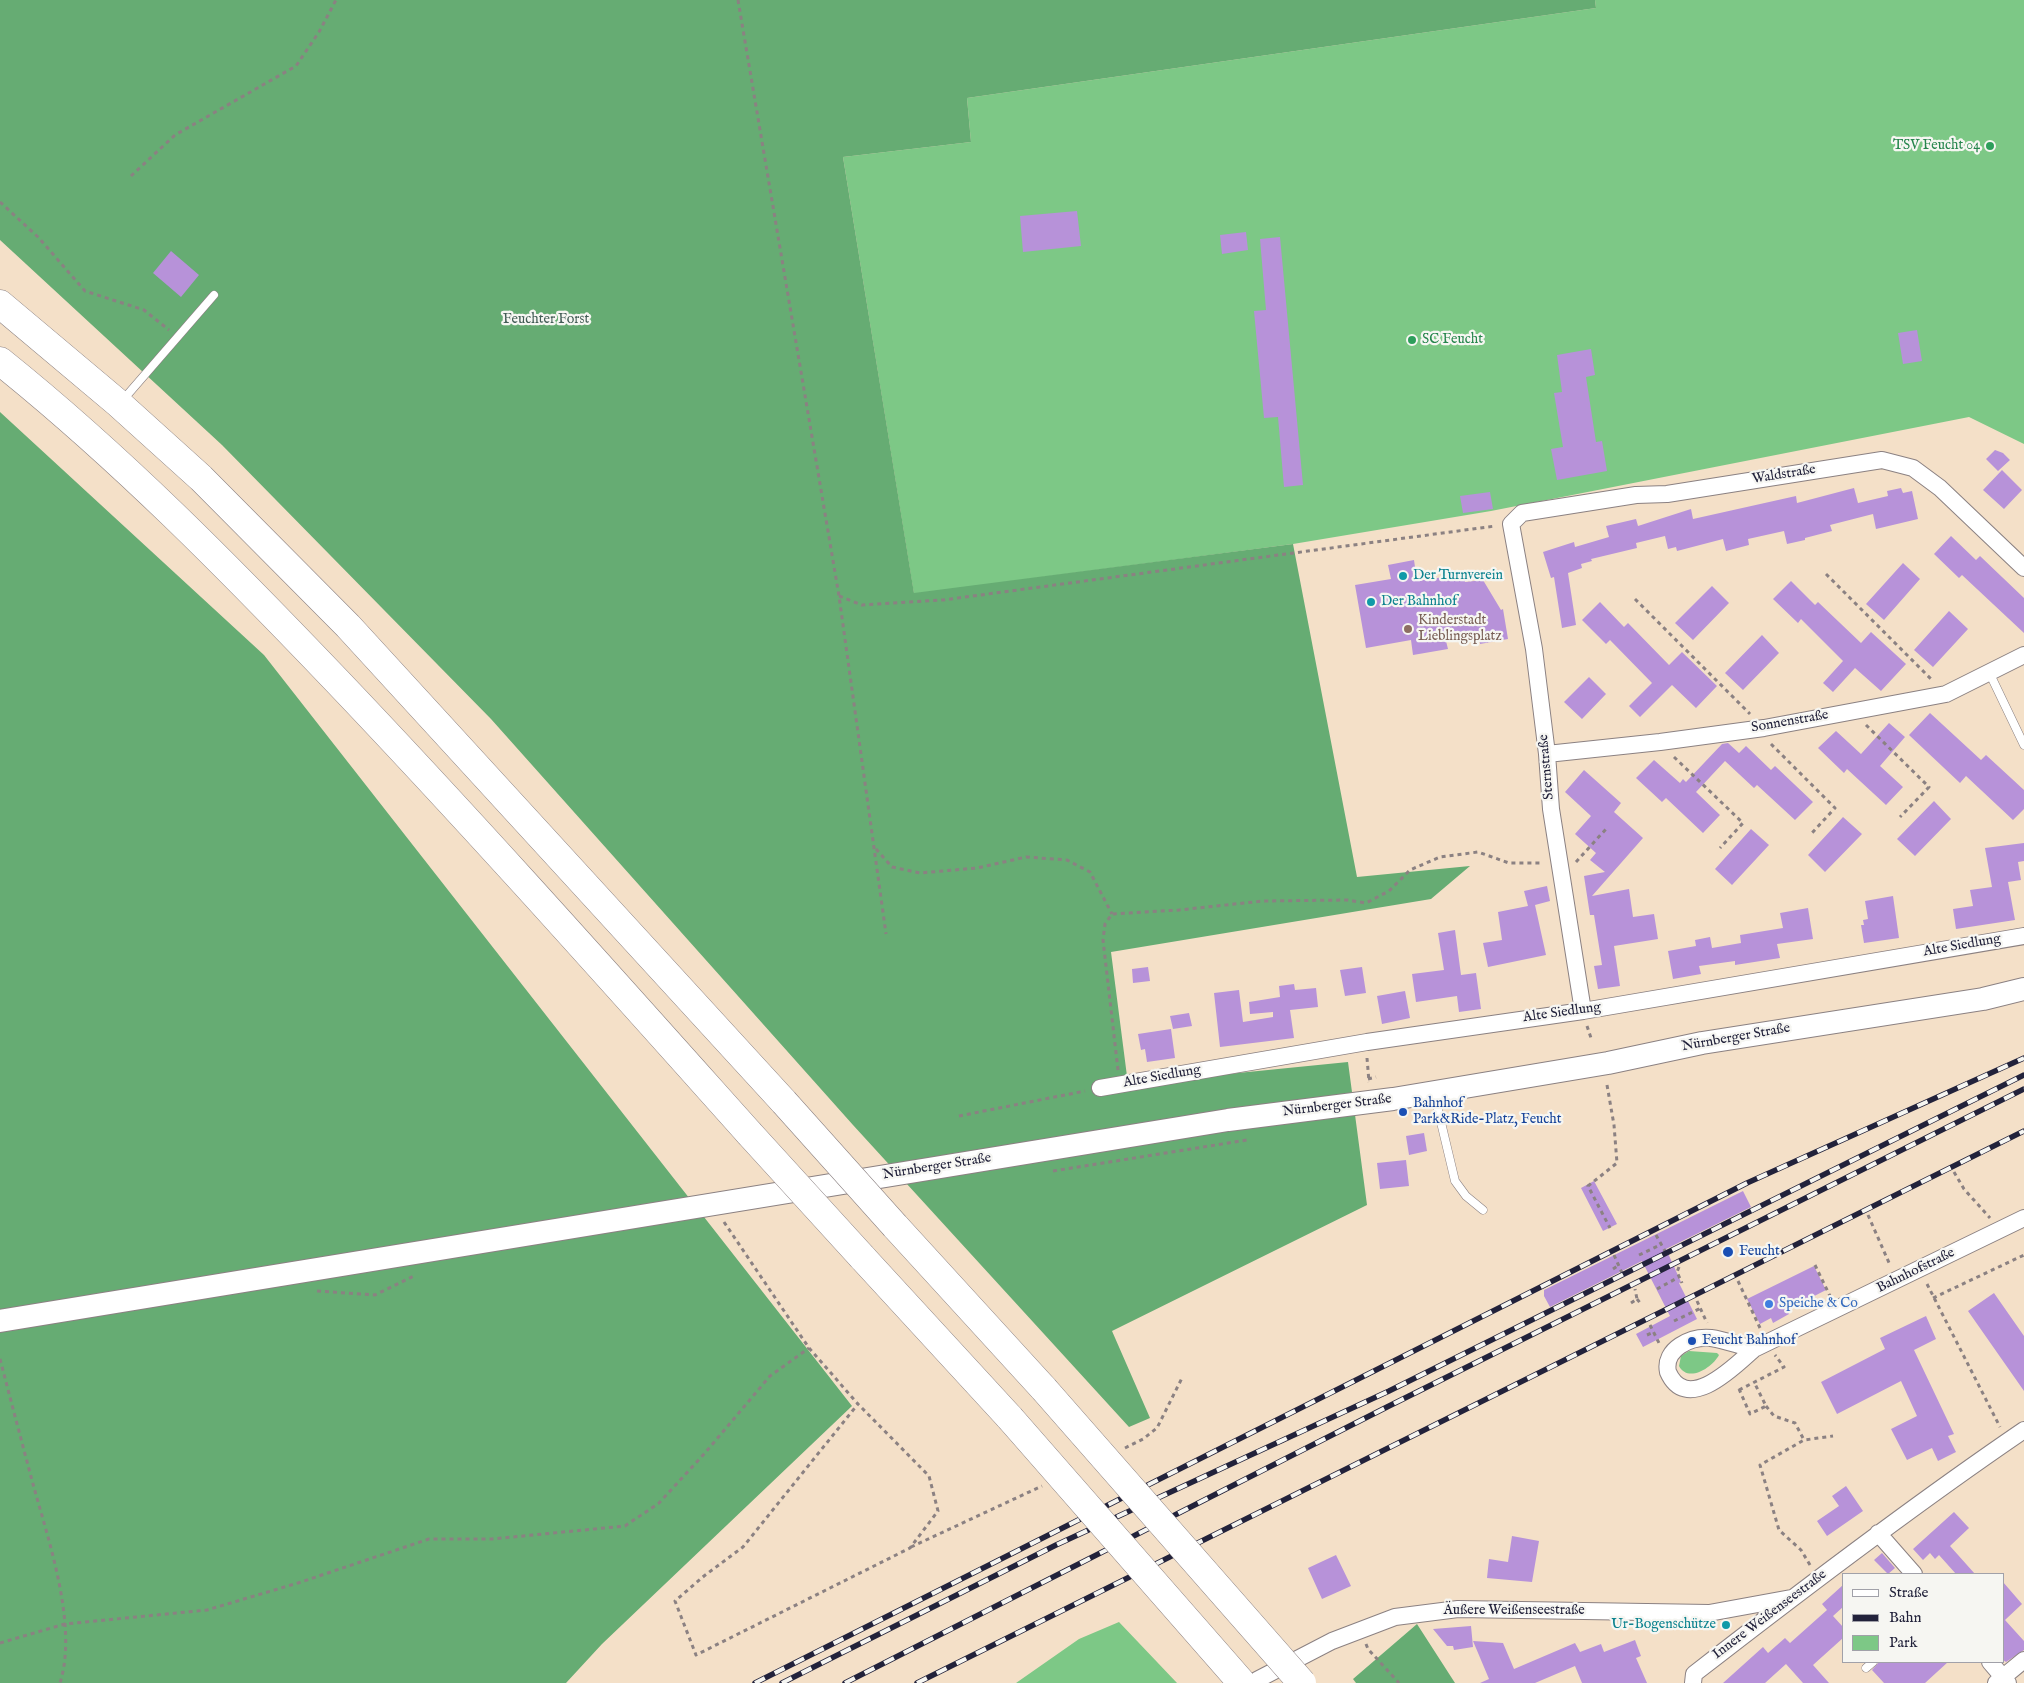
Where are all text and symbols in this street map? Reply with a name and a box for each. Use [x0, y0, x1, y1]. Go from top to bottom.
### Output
place label: TSV Feucht 04 [1893, 138, 1980, 154]
marker: TSV Feucht 04 [1984, 140, 1996, 152]
park label: Feuchter Forst [503, 312, 589, 328]
place label: SC Feucht [1422, 332, 1483, 348]
marker: SC Feucht [1406, 334, 1418, 346]
street label: Waldstraße [1751, 462, 1817, 488]
place label: Der Turnverein [1413, 568, 1503, 584]
marker: Der Turnverein [1397, 570, 1409, 582]
place label: Der Bahnhof [1381, 594, 1457, 610]
marker: Der Bahnhof [1365, 596, 1377, 608]
place label: Kinderstadt Lieblingsplatz [1418, 613, 1502, 646]
marker: Kinderstadt Lieblingsplatz [1402, 623, 1414, 635]
street label: Sonnenstraße [1750, 707, 1830, 737]
street label: Sternstraße [1536, 734, 1558, 800]
street label: Alte Siedlung [1922, 931, 2002, 961]
street label: Alte Siedlung [1522, 999, 1602, 1027]
street label: Nürnberger Straße [1681, 1020, 1791, 1056]
street label: Alte Siedlung [1122, 1062, 1202, 1092]
street label: Nürnberger Straße [1282, 1091, 1392, 1121]
place label: Bahnhof Park&Ride-Platz, Feucht [1413, 1096, 1562, 1128]
marker: Bahnhof Park&Ride-Platz, Feucht [1397, 1106, 1409, 1118]
street label: Nürnberger Straße [882, 1150, 992, 1184]
place label: Feucht [1739, 1244, 1780, 1260]
marker: Feucht [1721, 1245, 1735, 1259]
street label: Bahnhofstraße [1874, 1245, 1958, 1297]
place label: Speiche & Co [1779, 1296, 1858, 1312]
marker: Speiche & Co [1763, 1298, 1775, 1310]
place label: Feucht Bahnhof [1702, 1333, 1796, 1349]
marker: Feucht Bahnhof [1686, 1335, 1698, 1347]
street label: Innere Weißenseestraße [1710, 1567, 1830, 1663]
legend [1842, 1573, 2004, 1663]
text: Straße [1889, 1583, 1928, 1602]
street label: Äußere Weißenseestraße [1443, 1603, 1585, 1619]
text: Bahn [1889, 1608, 1921, 1627]
place label: Ur-Bogenschütze [1611, 1617, 1716, 1633]
marker: Ur-Bogenschütze [1720, 1619, 1732, 1631]
text: Park [1889, 1633, 1918, 1652]

